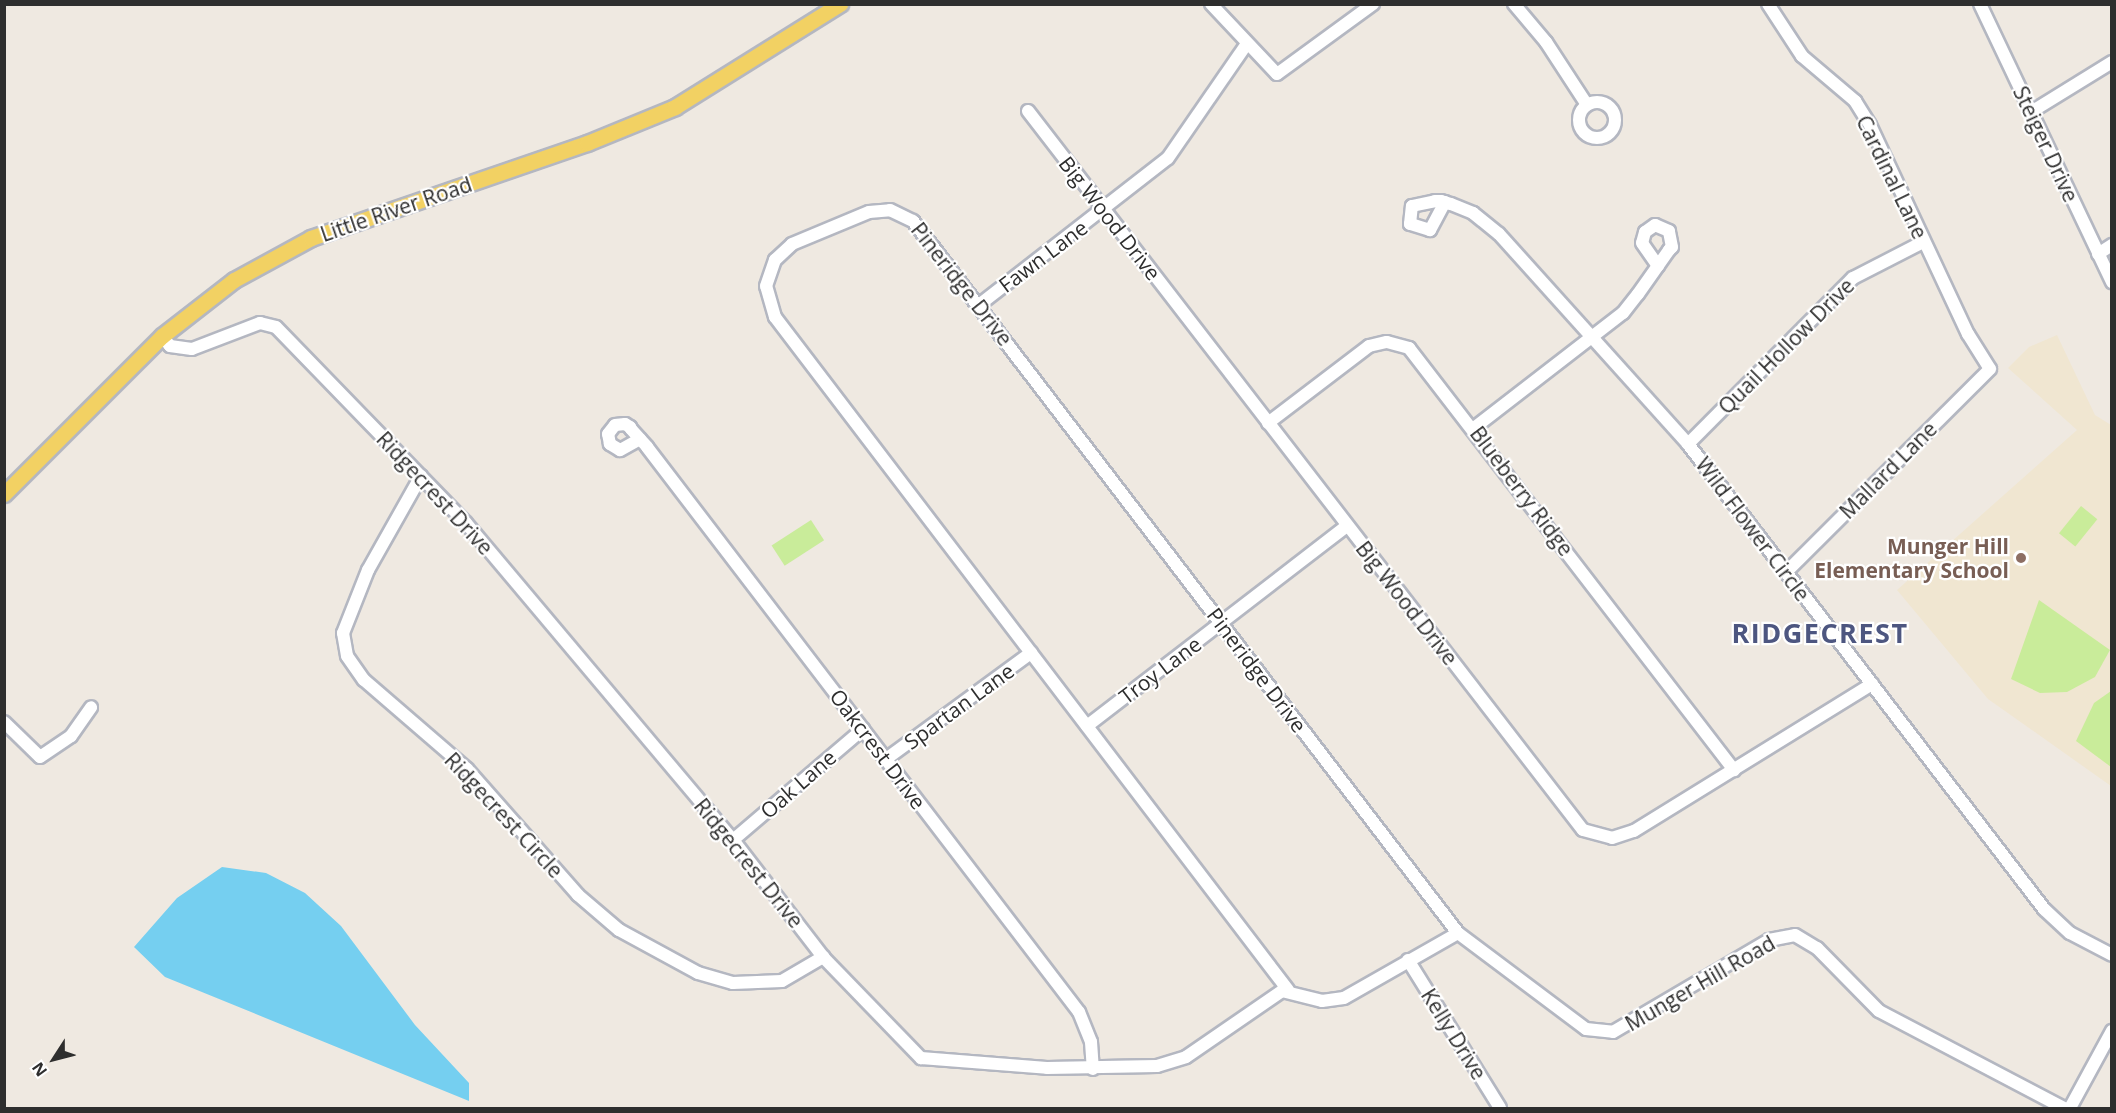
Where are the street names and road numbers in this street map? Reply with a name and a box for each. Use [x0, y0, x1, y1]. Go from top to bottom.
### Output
street label: Steiger Drive [2008, 82, 2084, 206]
street label: Cardinal Lane [1851, 111, 1933, 243]
street label: Big Wood Drive [1054, 151, 1166, 285]
street label: Little River Road [317, 171, 475, 247]
street label: Fawn Lane [994, 215, 1092, 297]
street label: Pineridge Drive [906, 217, 1018, 351]
street label: Quail Hollow Drive [1713, 273, 1859, 419]
street label: Mallard Lane [1834, 416, 1942, 524]
street label: Blueberry Ridge [1465, 421, 1579, 561]
street label: Ridgecrest Drive [372, 426, 498, 560]
street label: Wild Flower Circle [1691, 452, 1815, 606]
street label: Big Wood Drive [1351, 536, 1463, 670]
street label: Pineridge Drive [1202, 603, 1312, 737]
street label: Troy Lane [1114, 631, 1206, 709]
street label: Spartan Lane [899, 658, 1019, 754]
street label: Oakcrest Drive [825, 684, 931, 814]
street label: Oak Lane [755, 744, 841, 824]
street label: Ridgecrest Circle [440, 747, 568, 883]
street label: Ridgecrest Drive [689, 793, 809, 933]
street label: Munger Hill Road [1621, 930, 1779, 1036]
street label: Kelly Drive [1416, 984, 1492, 1084]

